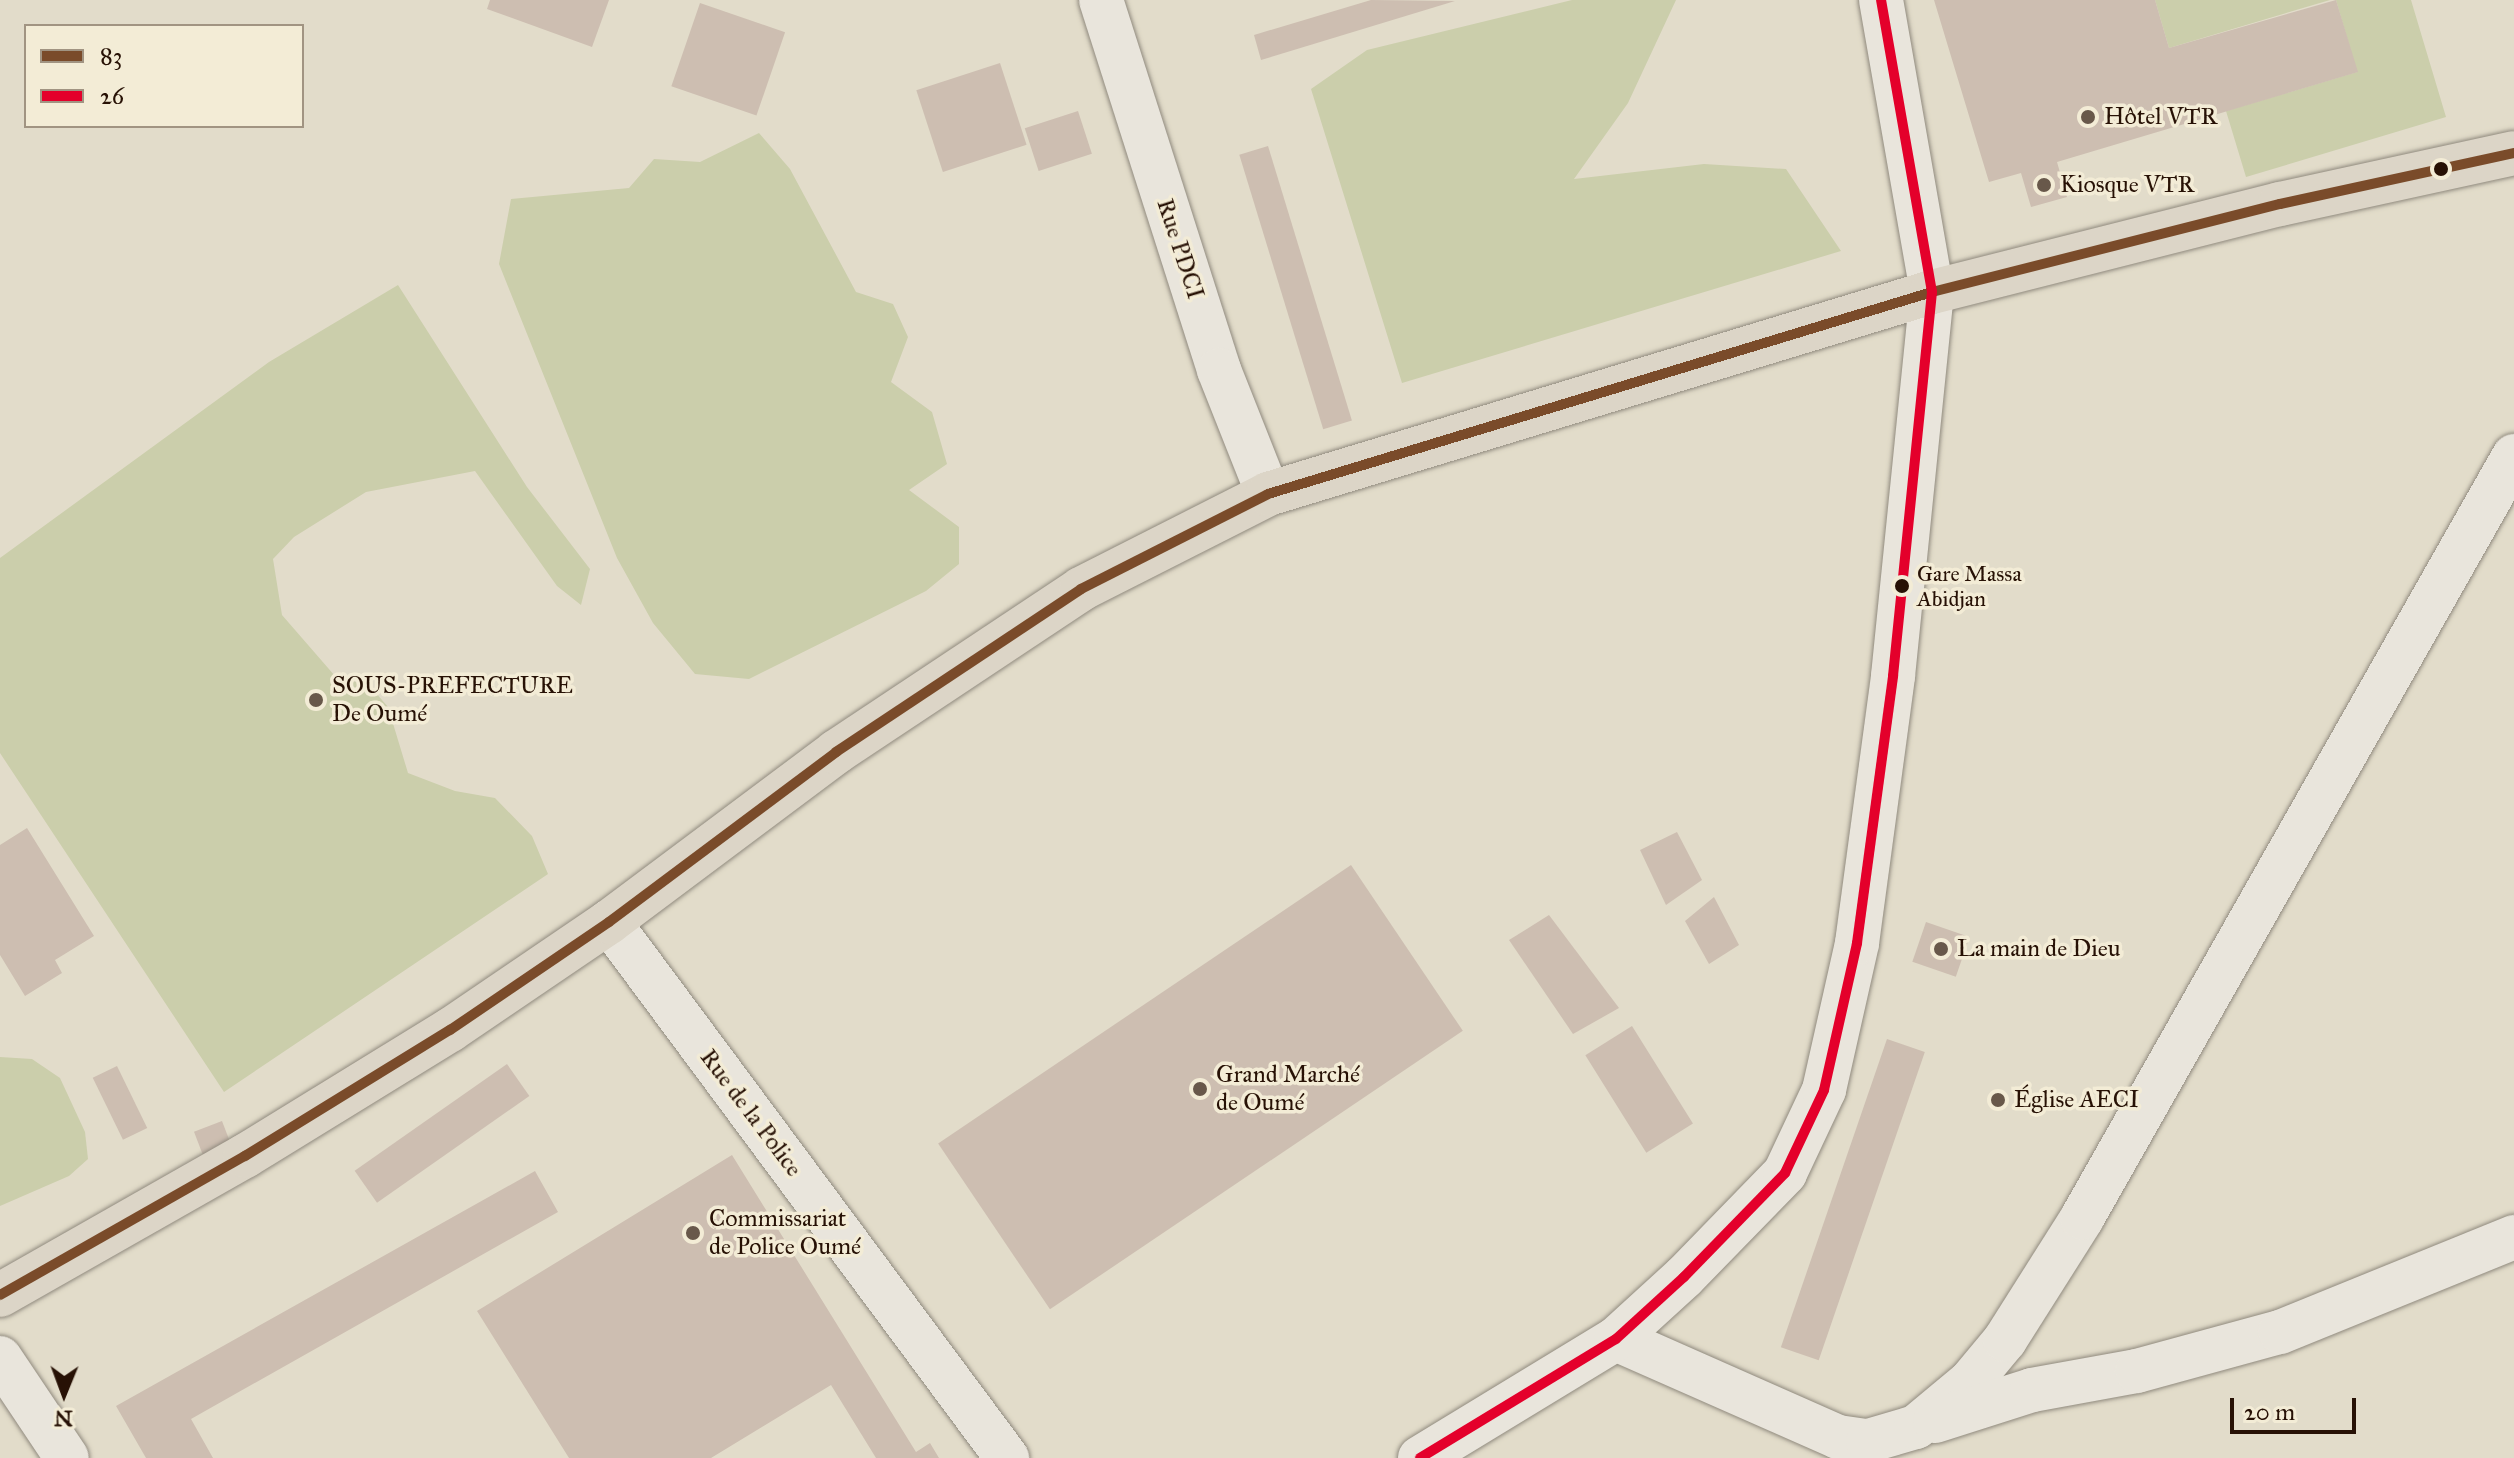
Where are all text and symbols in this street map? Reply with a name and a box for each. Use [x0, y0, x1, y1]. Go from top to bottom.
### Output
legend [24, 24, 304, 128]
text: 83 [100, 41, 122, 71]
text: 26 [100, 81, 124, 111]
place label: Hôtel VTR [2104, 103, 2217, 131]
marker: Hôtel VTR [2079, 108, 2097, 126]
unlabelled marker [2433, 161, 2449, 177]
place label: Kiosque VTR [2060, 171, 2194, 199]
marker: Kiosque VTR [2035, 176, 2053, 194]
street label: Rue PDCI [1150, 195, 1210, 303]
place label: Gare Massa Abidjan [1917, 560, 2022, 612]
marker: Gare Massa Abidjan [1894, 578, 1910, 594]
place label: SOUS-PREFECTURE De Oumé [332, 672, 573, 728]
marker: SOUS-PREFECTURE De Oumé [307, 691, 325, 709]
place label: La main de Dieu [1957, 935, 2121, 963]
marker: La main de Dieu [1932, 940, 1950, 958]
street label: Rue de la Police [694, 1044, 808, 1182]
place label: Grand Marché de Oumé [1216, 1061, 1360, 1117]
marker: Grand Marché de Oumé [1191, 1080, 1209, 1098]
place label: Église AECI [2014, 1086, 2139, 1114]
marker: Église AECI [1989, 1091, 2007, 1109]
place label: Commissariat de Police Oumé [709, 1205, 861, 1261]
marker: Commissariat de Police Oumé [684, 1224, 702, 1242]
north arrow [24, 1354, 104, 1434]
scale bar [2234, 1382, 2360, 1432]
text: 20 m [2244, 1397, 2295, 1427]
text: N [54, 1405, 73, 1432]

